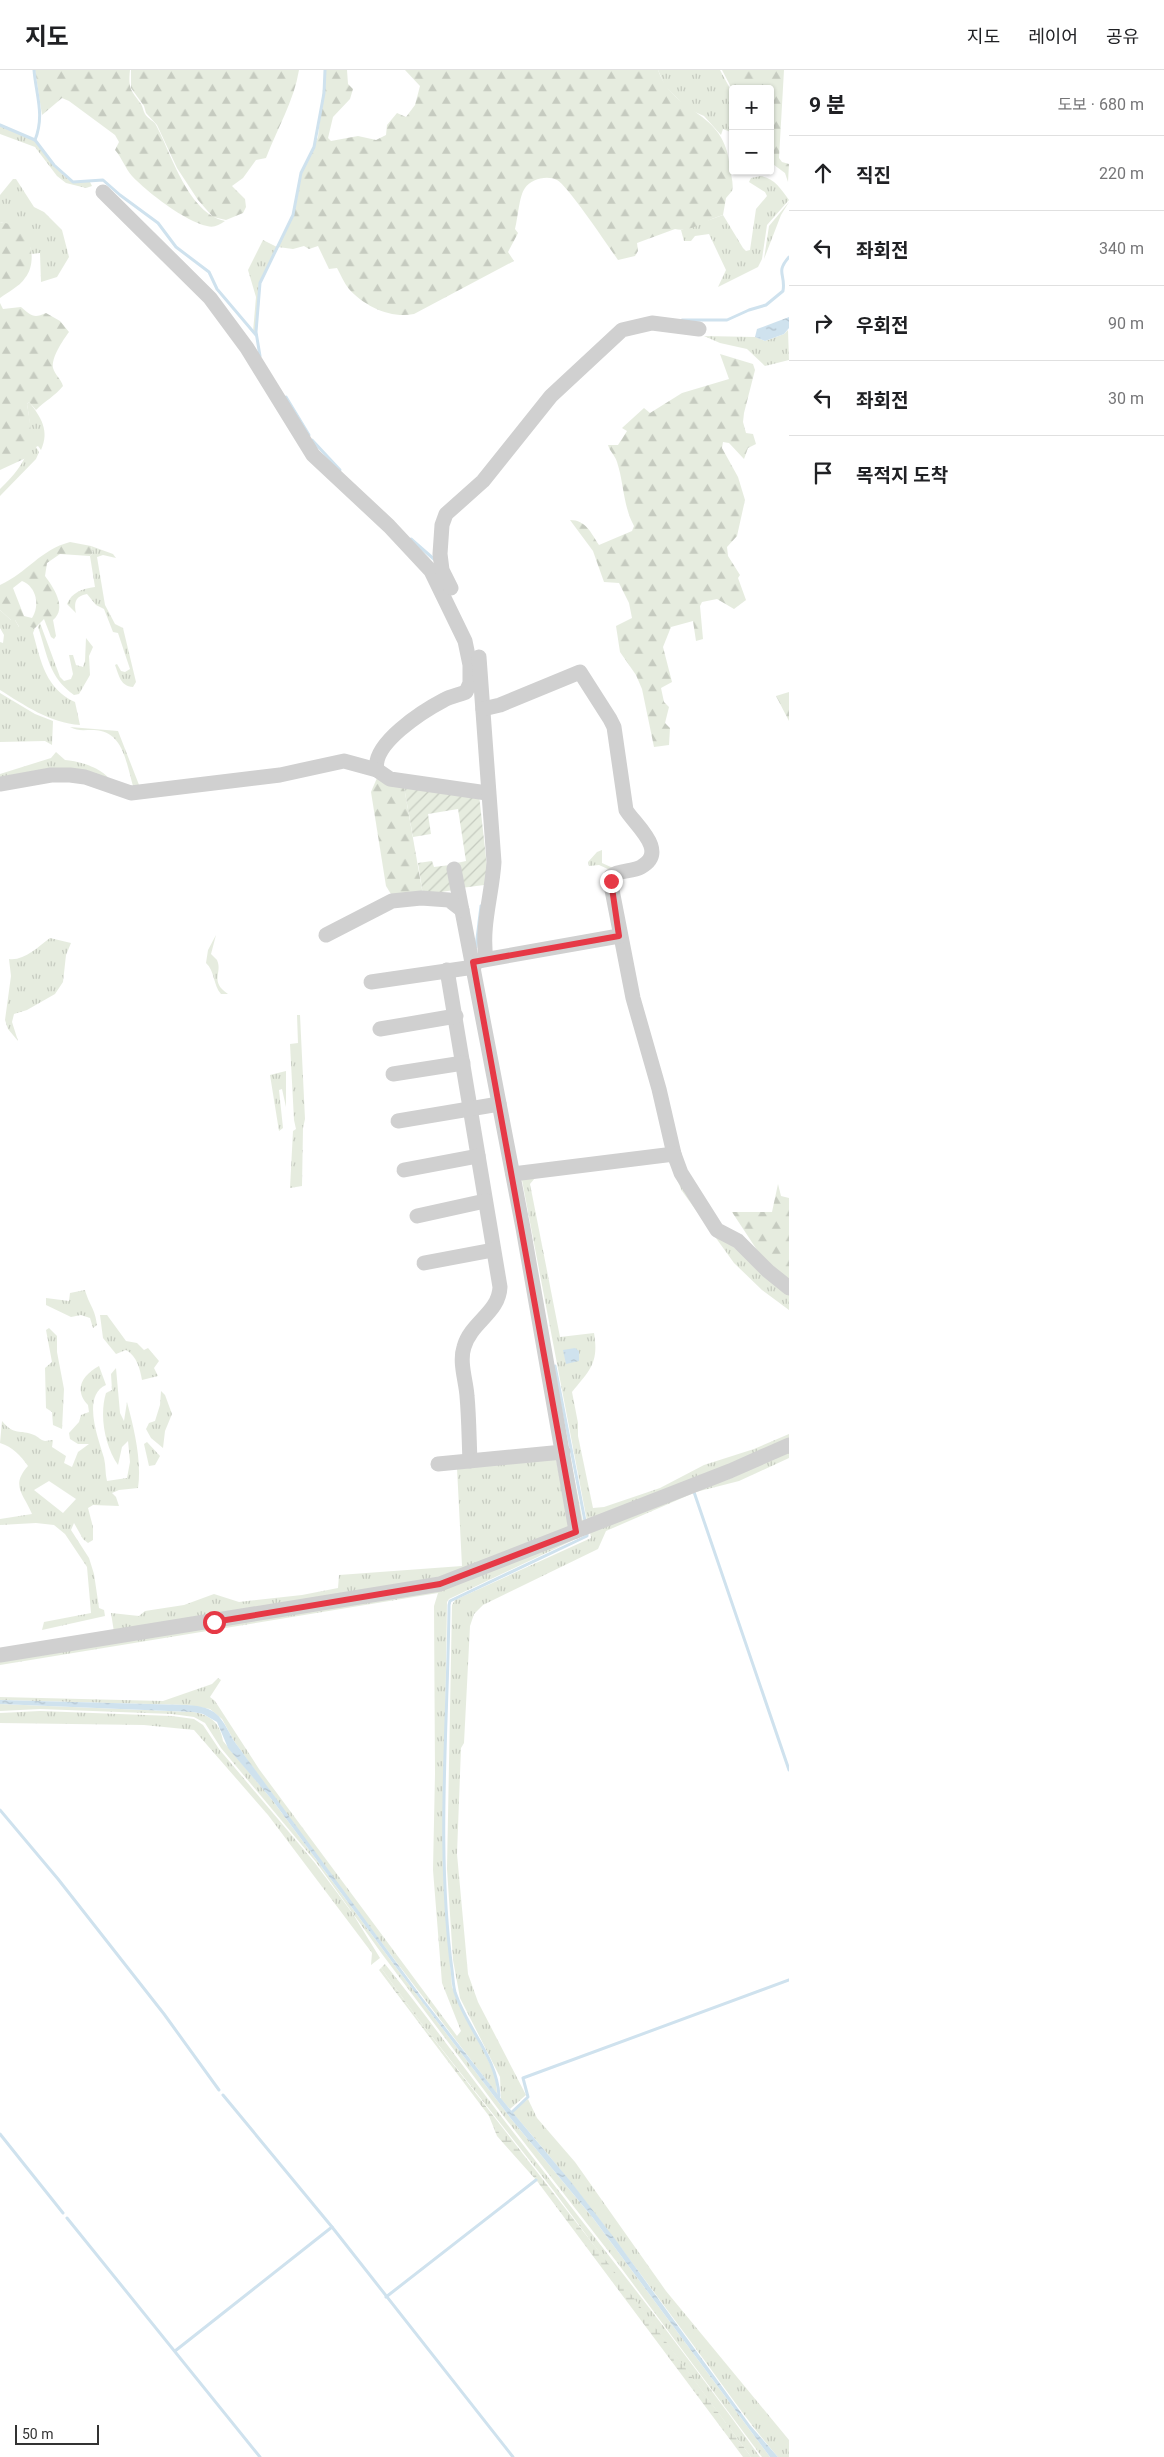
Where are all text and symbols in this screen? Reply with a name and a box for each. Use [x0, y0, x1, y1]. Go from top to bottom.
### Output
text: 지도 [25, 23, 69, 51]
text: 지도 [967, 26, 1000, 47]
text: 레이어 [1028, 26, 1078, 47]
text: 공유 [1106, 26, 1139, 47]
map controls [729, 85, 774, 175]
button: + [729, 85, 774, 130]
text: 9 분 [809, 93, 846, 117]
text: 도보 · 680 m [1057, 95, 1144, 114]
button: − [729, 130, 774, 175]
icon: ahead [809, 159, 837, 187]
text: 직진 [856, 164, 891, 187]
text: 220 m [1099, 164, 1144, 183]
icon: left [809, 234, 837, 262]
text: 좌회전 [856, 239, 908, 262]
text: 340 m [1099, 239, 1144, 258]
icon: right [809, 309, 837, 337]
text: 우회전 [856, 314, 908, 337]
text: 90 m [1108, 314, 1144, 333]
icon: left [809, 384, 837, 412]
text: 좌회전 [856, 389, 908, 412]
text: 30 m [1108, 389, 1144, 408]
icon: arrive [809, 459, 837, 487]
text: 목적지 도착 [856, 464, 948, 487]
route end [600, 870, 623, 893]
route start [203, 1611, 226, 1634]
scale bar [15, 2422, 99, 2445]
text: 50 m [22, 2426, 54, 2442]

